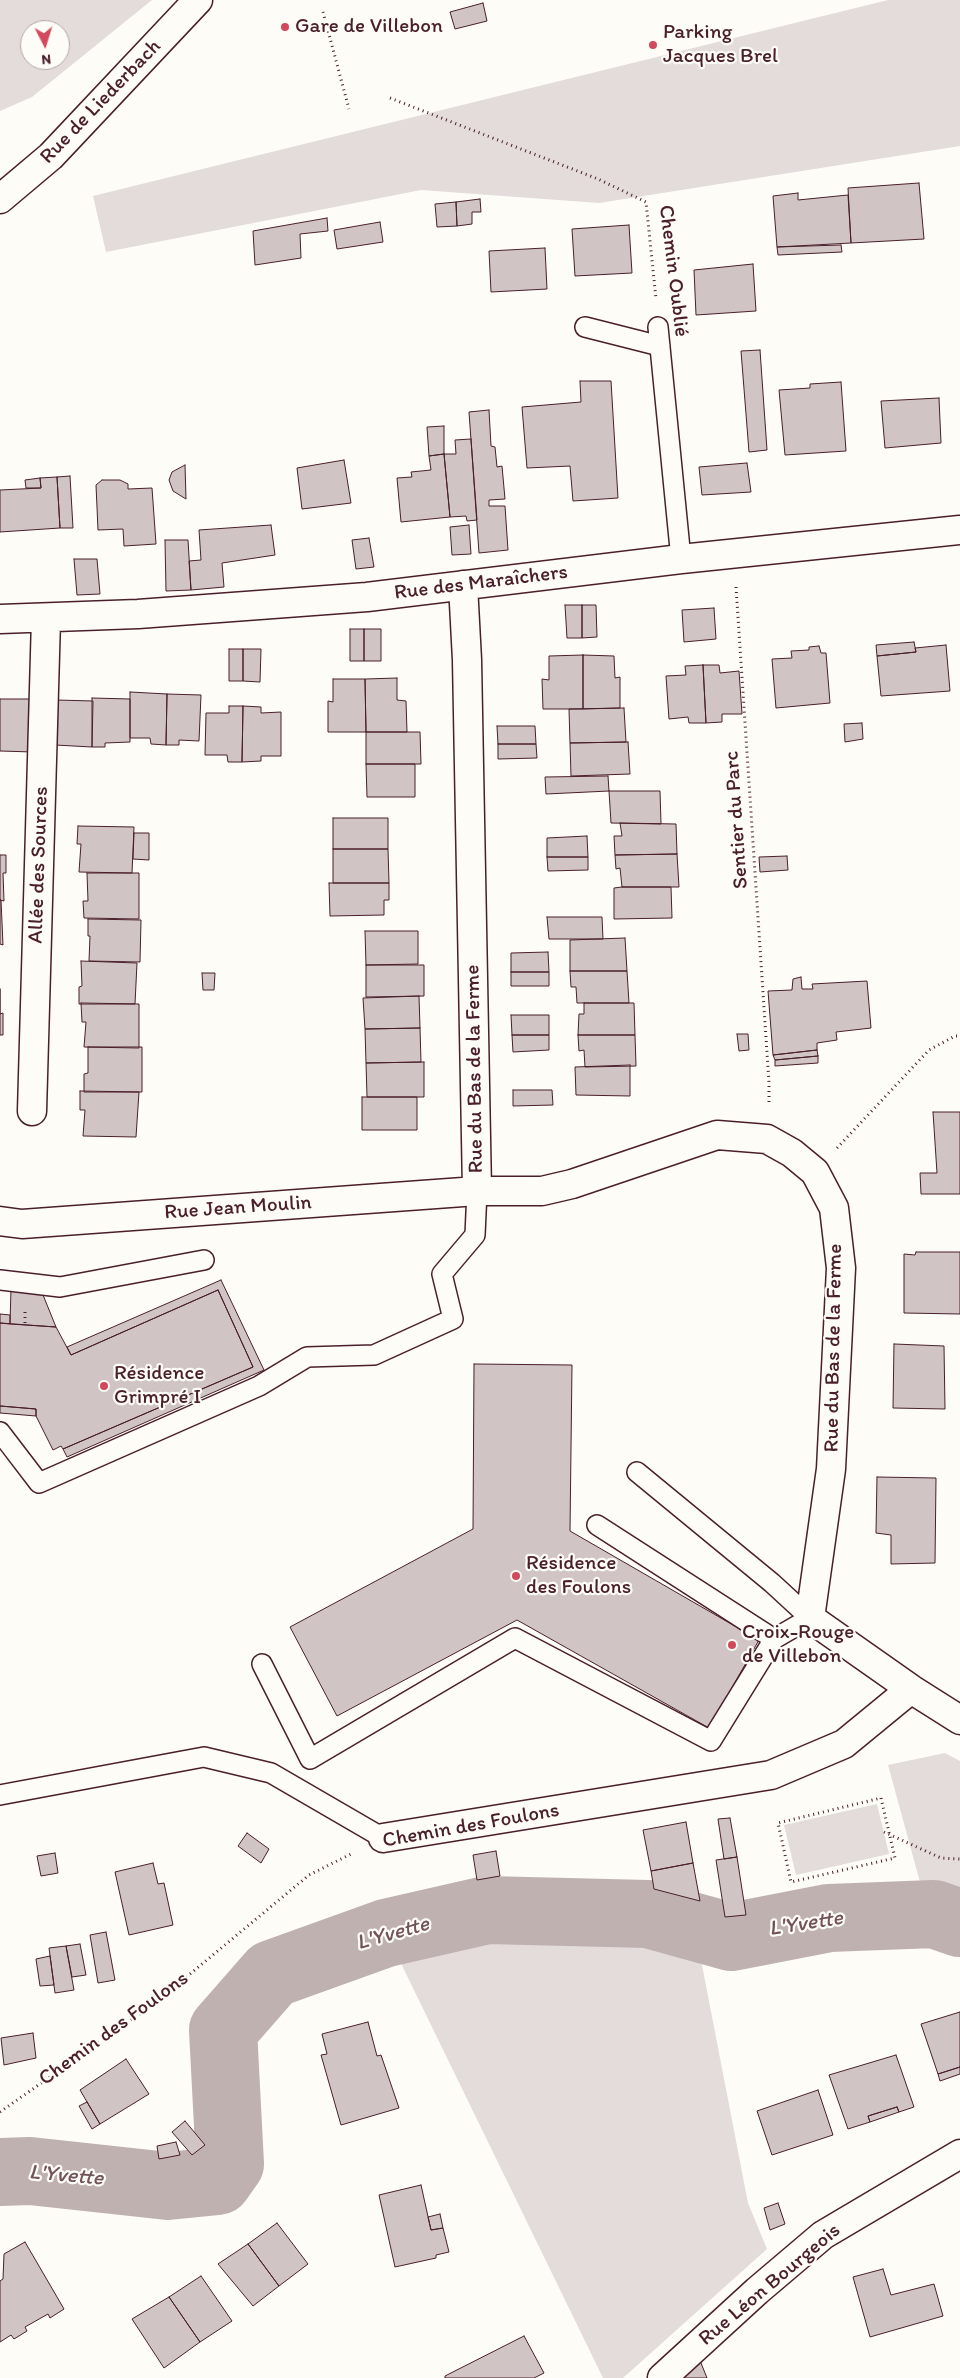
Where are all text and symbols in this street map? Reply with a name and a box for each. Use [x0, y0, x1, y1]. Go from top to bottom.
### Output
place label: Gare de Villebon [295, 14, 443, 40]
north arrow [20, 20, 70, 70]
place label: Parking Jacques Brel [663, 20, 778, 70]
marker: Gare de Villebon [279, 21, 291, 33]
street label: Rue de Liederbach [35, 35, 167, 169]
marker: Parking Jacques Brel [647, 39, 659, 51]
text: N [41, 51, 52, 68]
street label: Chemin Oublié [652, 204, 694, 338]
street label: Rue des Maraîchers [393, 560, 569, 606]
street label: Sentier du Parc [720, 750, 754, 890]
street label: Allée des Sources [24, 786, 54, 944]
street label: Rue du Bas de la Ferme [461, 964, 489, 1174]
street label: Rue Jean Moulin [164, 1190, 312, 1226]
street label: Rue du Bas de la Ferme [820, 1243, 848, 1453]
place label: Résidence Grimpré I [114, 1361, 204, 1411]
marker: Résidence Grimpré I [98, 1380, 110, 1392]
place label: Résidence des Foulons [526, 1551, 631, 1601]
marker: Résidence des Foulons [510, 1570, 522, 1582]
place label: Croix-Rouge de Villebon [742, 1620, 854, 1670]
marker: Croix-Rouge de Villebon [726, 1639, 738, 1651]
street label: Chemin des Foulons [381, 1798, 561, 1854]
water label: L'Yvette [767, 1905, 845, 1943]
water label: L'Yvette [354, 1911, 432, 1957]
street label: Chemin des Foulons [34, 1966, 194, 2092]
water label: L'Yvette [28, 2160, 104, 2192]
street label: Rue Léon Bourgeois [694, 2218, 846, 2352]

